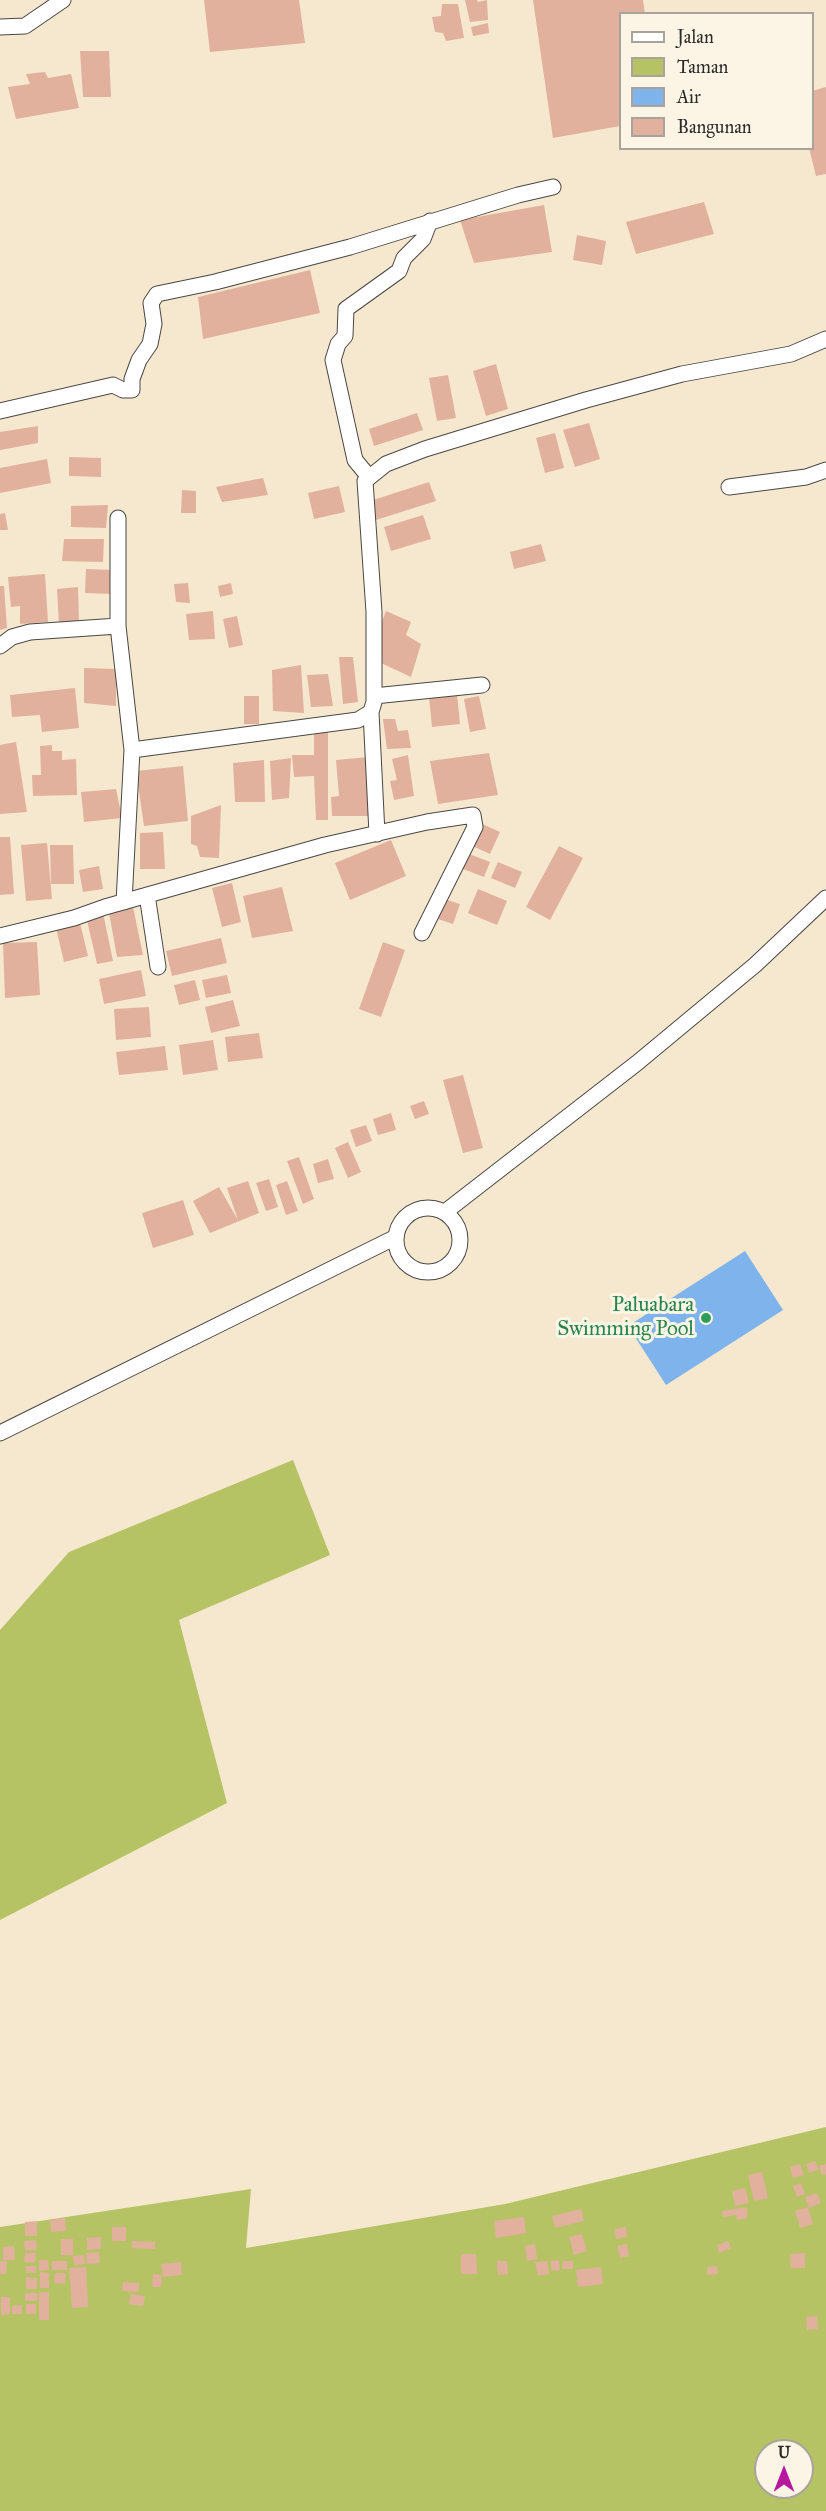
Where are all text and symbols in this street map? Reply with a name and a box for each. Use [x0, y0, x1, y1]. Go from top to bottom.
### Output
legend [619, 12, 814, 150]
text: Jalan [677, 26, 714, 48]
text: Taman [677, 56, 728, 78]
text: Air [677, 86, 701, 108]
text: Bangunan [677, 116, 752, 138]
place label: Paluabara Swimming Pool [557, 1293, 694, 1343]
marker: Paluabara Swimming Pool [699, 1311, 713, 1325]
north arrow [754, 2439, 814, 2499]
text: U [778, 2443, 790, 2462]

